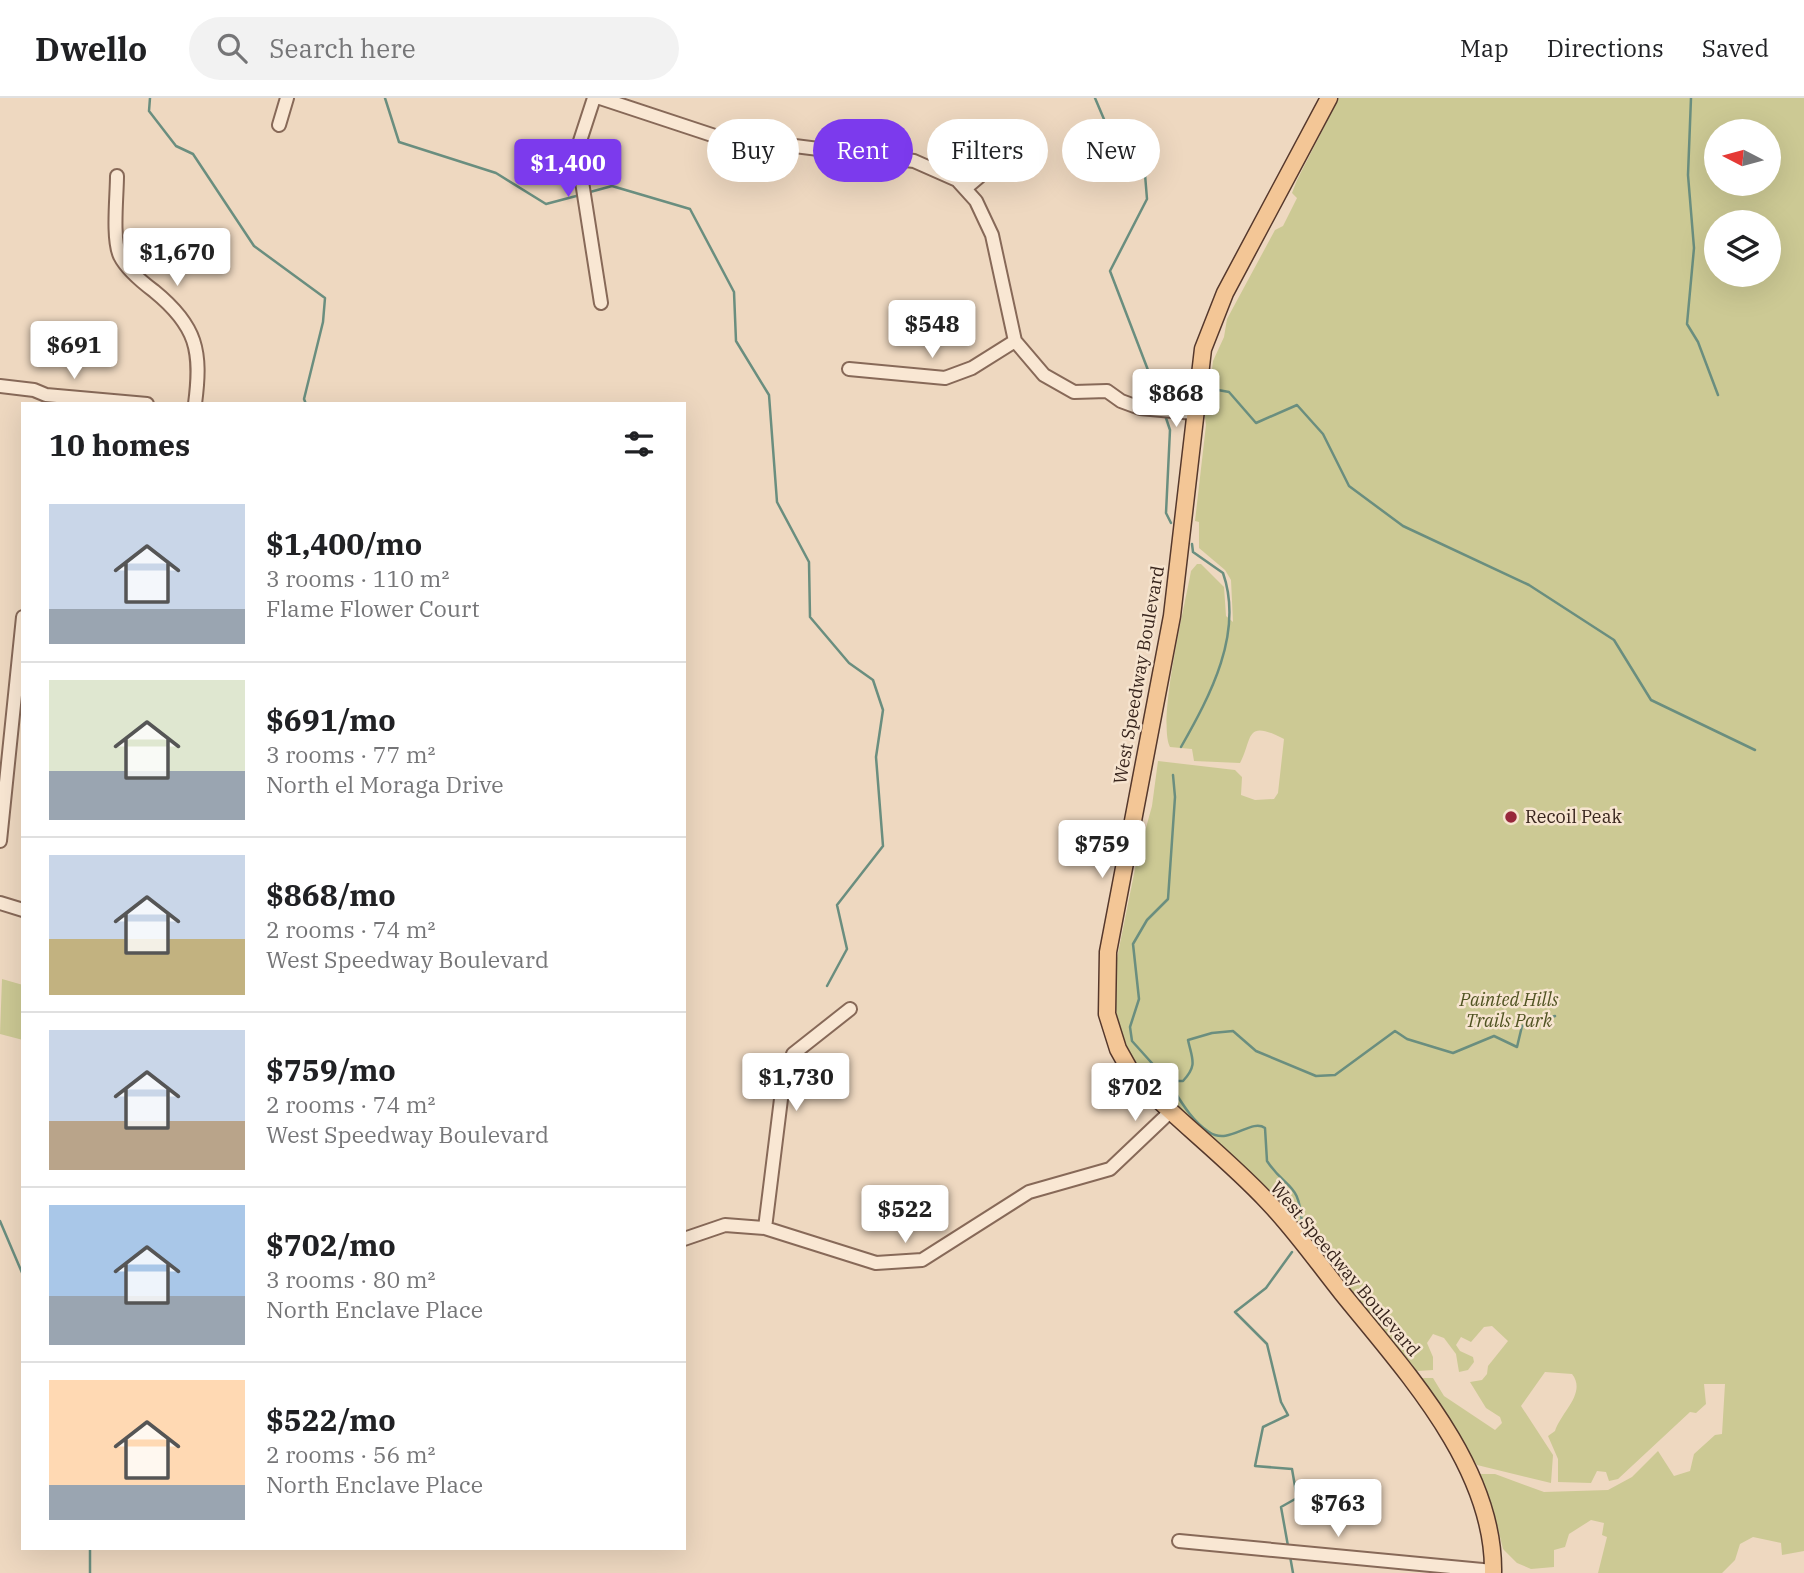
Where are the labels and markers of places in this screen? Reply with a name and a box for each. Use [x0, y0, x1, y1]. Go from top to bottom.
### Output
pin: $1,400 [511, 140, 625, 199]
pin: $1,670 [120, 228, 234, 288]
pin: $548 [891, 300, 973, 360]
pin: $691 [33, 322, 115, 381]
pin: $868 [1135, 370, 1217, 429]
place label: Recoil Peak [1525, 805, 1623, 828]
marker: Recoil Peak [1503, 809, 1519, 825]
pin: $759 [1061, 820, 1143, 880]
pin: $1,730 [739, 1054, 853, 1113]
pin: $702 [1094, 1063, 1176, 1123]
pin: $522 [864, 1186, 946, 1245]
pin: $763 [1297, 1480, 1379, 1539]

